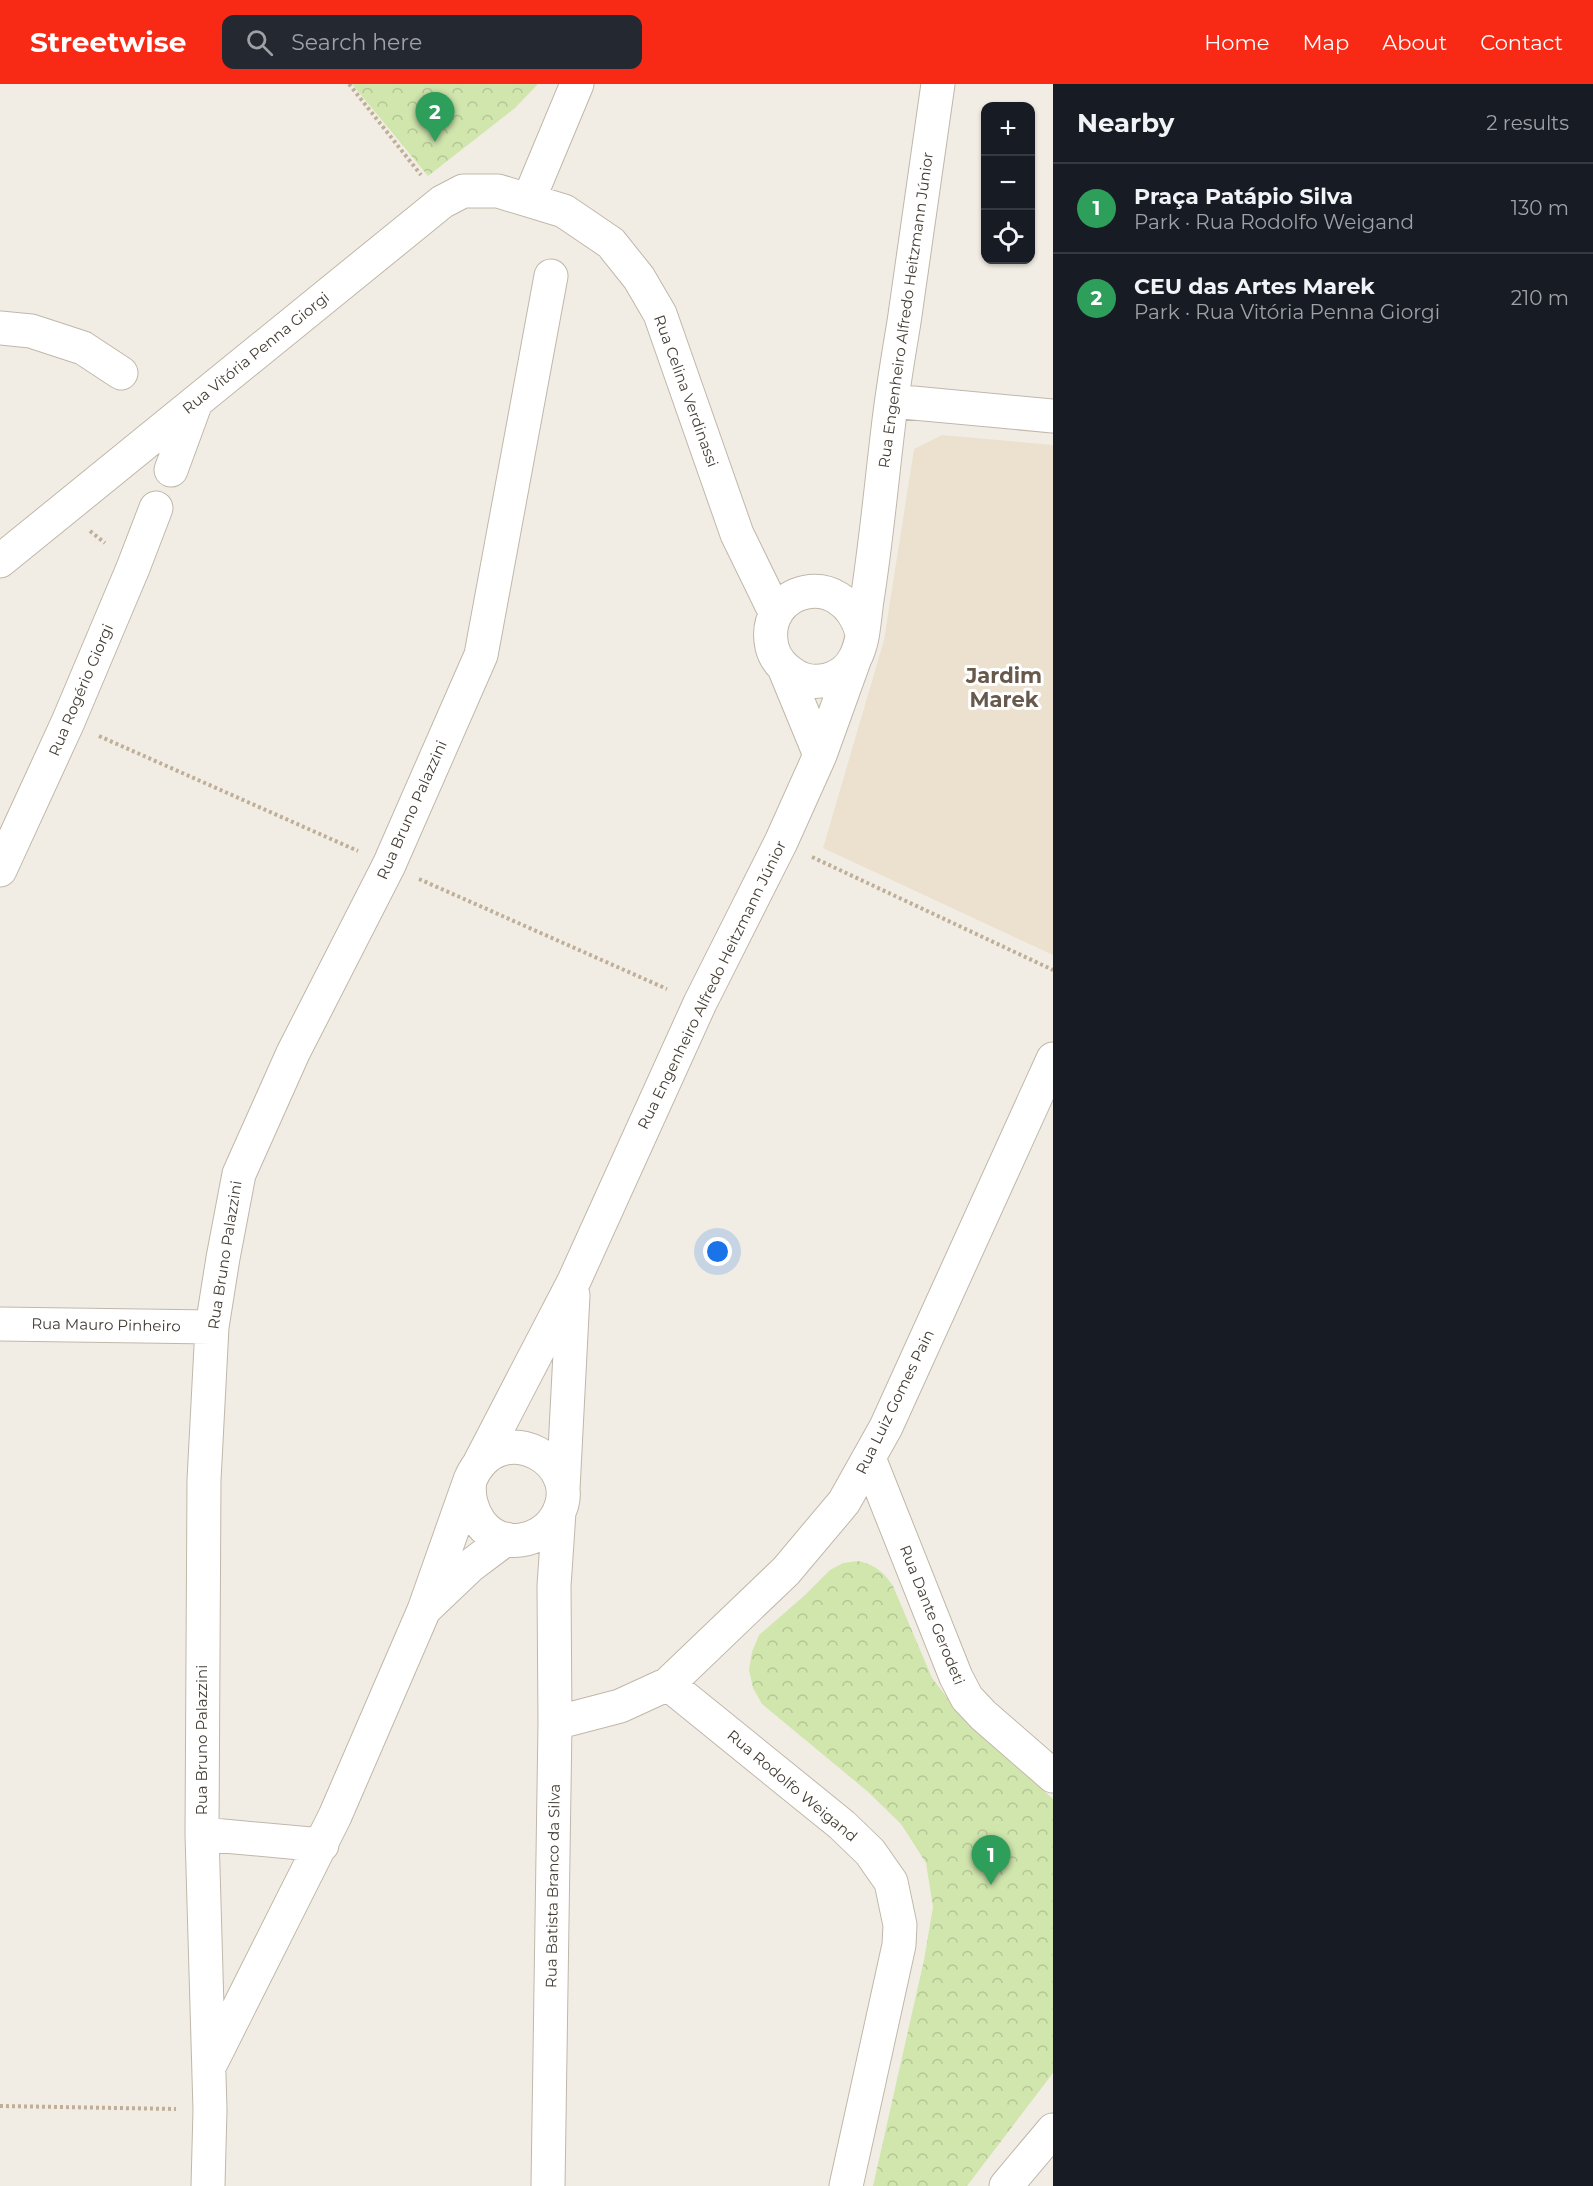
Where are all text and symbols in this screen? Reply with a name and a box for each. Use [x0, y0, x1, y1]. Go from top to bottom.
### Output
search box [222, 15, 642, 69]
text: Streetwise [30, 25, 186, 59]
icon: search [243, 26, 276, 59]
text: Search here [291, 29, 422, 56]
text: Home [1204, 30, 1269, 55]
text: Map [1302, 30, 1349, 55]
text: About [1382, 30, 1447, 55]
text: Contact [1480, 30, 1563, 55]
pin: 2 [416, 92, 454, 142]
map controls [981, 102, 1035, 264]
button: + [981, 102, 1035, 156]
text: Nearby [1077, 107, 1174, 139]
text: 2 results [1486, 111, 1569, 135]
street label: Rua Engenheiro Alfredo Heitzmann Júnior [874, 151, 937, 469]
button: − [981, 156, 1035, 210]
text: Praça Patápio Silva [1134, 183, 1353, 210]
text: 1 [1093, 196, 1100, 220]
text: 130 m [1511, 196, 1569, 220]
button: locate [981, 210, 1035, 264]
text: Park · Rua Rodolfo Weigand [1134, 210, 1414, 234]
text: CEU das Artes Marek [1134, 273, 1375, 300]
text: 2 [1091, 286, 1102, 310]
text: 210 m [1511, 286, 1569, 310]
street label: Rua Vitória Penna Giorgi [178, 287, 333, 418]
text: Park · Rua Vitória Penna Giorgi [1134, 300, 1440, 324]
street label: Rua Celina Verdinassi [650, 312, 723, 469]
street label: Rua Rogério Giorgi [44, 621, 117, 759]
district label: Jardim Marek [965, 663, 1042, 712]
street label: Rua Bruno Palazzini [372, 737, 451, 882]
street label: Rua Engenheiro Alfredo Heitzmann Júnior [633, 837, 790, 1132]
street label: Rua Bruno Palazzini [203, 1179, 246, 1331]
your location [703, 1237, 732, 1266]
street label: Rua Mauro Pinheiro [31, 1314, 181, 1335]
street label: Rua Luiz Gomes Pain [851, 1326, 938, 1477]
street label: Rua Dante Gerodeti [896, 1542, 969, 1688]
street label: Rua Bruno Palazzini [192, 1665, 211, 1815]
street label: Rua Rodolfo Weigand [723, 1726, 861, 1846]
street label: Rua Batista Branco da Silva [541, 1784, 564, 1988]
pin: 1 [972, 1836, 1010, 1885]

